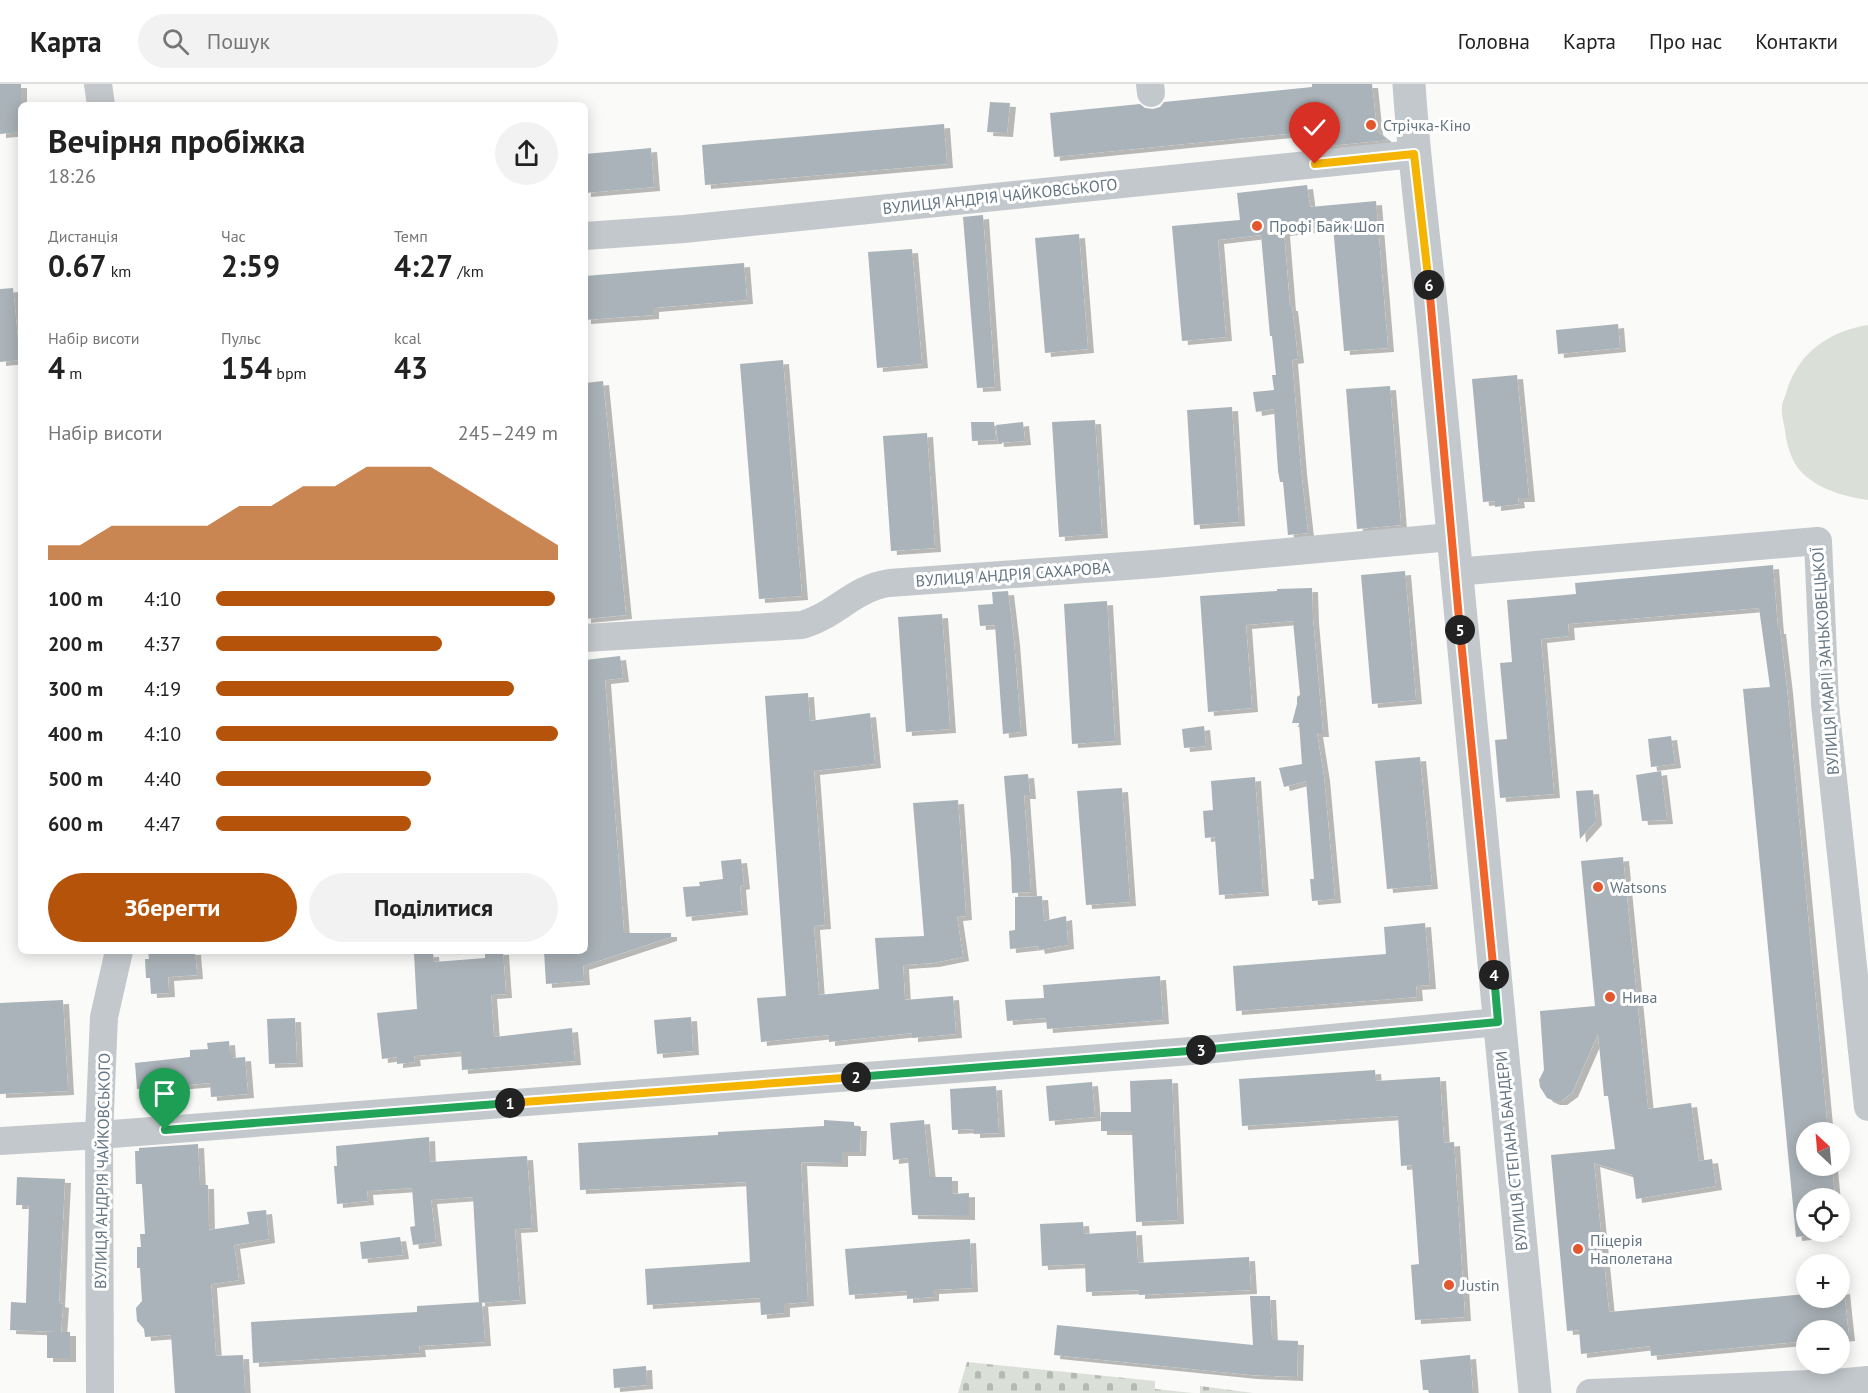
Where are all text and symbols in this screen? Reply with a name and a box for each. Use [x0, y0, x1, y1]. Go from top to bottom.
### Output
search box [138, 14, 558, 68]
text: Карта [30, 23, 102, 60]
icon: search [159, 25, 192, 58]
text: Пошук [207, 27, 270, 55]
text: Головна [1458, 28, 1530, 55]
text: Карта [1563, 28, 1616, 55]
text: Про нас [1649, 28, 1722, 55]
text: Контакти [1755, 28, 1838, 55]
pin [1289, 102, 1340, 164]
icon: check [1298, 111, 1331, 144]
place label: Стрічка-Кіно [1383, 115, 1471, 135]
marker: Стрічка-Кіно [1364, 118, 1378, 132]
text: Вечірня пробіжка [48, 119, 305, 162]
button: share [495, 122, 558, 185]
text: 18:26 [48, 163, 96, 189]
street label: ВУЛИЦЯ АНДРІЯ ЧАЙКОВСЬКОГО [882, 174, 1118, 218]
place label: Профі Байк Шоп [1269, 216, 1385, 236]
marker: Профі Байк Шоп [1250, 219, 1264, 233]
text: Дистанція [48, 226, 118, 246]
text: Час [221, 226, 246, 246]
text: Темп [394, 226, 428, 246]
text: 0.67 [48, 246, 106, 285]
text: 2:59 [221, 246, 280, 285]
text: 4:27 [394, 246, 453, 285]
text: km [106, 261, 131, 281]
text: /km [453, 261, 484, 281]
pin: 6 [1414, 270, 1444, 300]
text: 6 [1424, 275, 1434, 295]
text: Набір висоти [48, 328, 139, 348]
text: Пульс [221, 328, 261, 348]
text: kcal [394, 328, 421, 348]
text: 4 [48, 348, 65, 387]
text: 154 [221, 348, 272, 387]
text: 43 [394, 348, 428, 387]
text: m [65, 363, 82, 383]
text: bpm [272, 363, 307, 383]
text: Набір висоти [48, 420, 162, 446]
text: 245–249 m [458, 420, 558, 446]
street label: ВУЛИЦЯ МАРІЇ ЗАНЬКОВЕЦЬКОЇ [1807, 546, 1843, 776]
street label: ВУЛИЦЯ АНДРІЯ САХАРОВА [915, 557, 1112, 591]
text: 100 m [48, 586, 103, 612]
text: 4:10 [144, 586, 181, 612]
pin: 5 [1445, 615, 1475, 645]
text: 5 [1455, 620, 1465, 640]
text: 200 m [48, 631, 103, 657]
text: 4:37 [144, 631, 181, 657]
text: 300 m [48, 676, 103, 702]
text: 4:19 [144, 676, 181, 702]
text: 400 m [48, 721, 103, 747]
text: 4:10 [144, 721, 181, 747]
text: 500 m [48, 766, 103, 792]
text: 4:40 [144, 766, 181, 792]
text: 600 m [48, 811, 103, 837]
text: 4:47 [144, 811, 181, 837]
button: Зберегти [48, 873, 297, 942]
button: Поділитися [309, 873, 558, 942]
place label: Watsons [1610, 877, 1667, 897]
marker: Watsons [1591, 880, 1605, 894]
pin: 4 [1479, 960, 1509, 990]
text: 4 [1489, 965, 1499, 985]
place label: Нива [1622, 987, 1657, 1007]
marker: Нива [1603, 990, 1617, 1004]
pin: 3 [1186, 1035, 1216, 1065]
text: 3 [1196, 1040, 1206, 1060]
street label: ВУЛИЦЯ СТЕПАНА БАНДЕРИ [1491, 1050, 1531, 1252]
street label: ВУЛИЦЯ АНДРІЯ ЧАЙКОВСЬКОГО [90, 1053, 114, 1289]
pin: 2 [841, 1062, 871, 1092]
text: 2 [851, 1067, 861, 1087]
pin [139, 1068, 190, 1130]
icon: arrive [148, 1077, 181, 1110]
pin: 1 [495, 1088, 525, 1118]
text: 1 [505, 1093, 515, 1113]
north arrow [1796, 1122, 1850, 1176]
map controls [1796, 1122, 1850, 1374]
button: locate [1796, 1188, 1850, 1242]
place label: Піцерія Наполетана [1590, 1230, 1673, 1268]
marker: Піцерія Наполетана [1571, 1242, 1585, 1256]
button: + [1796, 1254, 1850, 1308]
place label: Justin [1460, 1275, 1499, 1295]
marker: Justin [1442, 1278, 1456, 1292]
button: − [1796, 1320, 1850, 1374]

